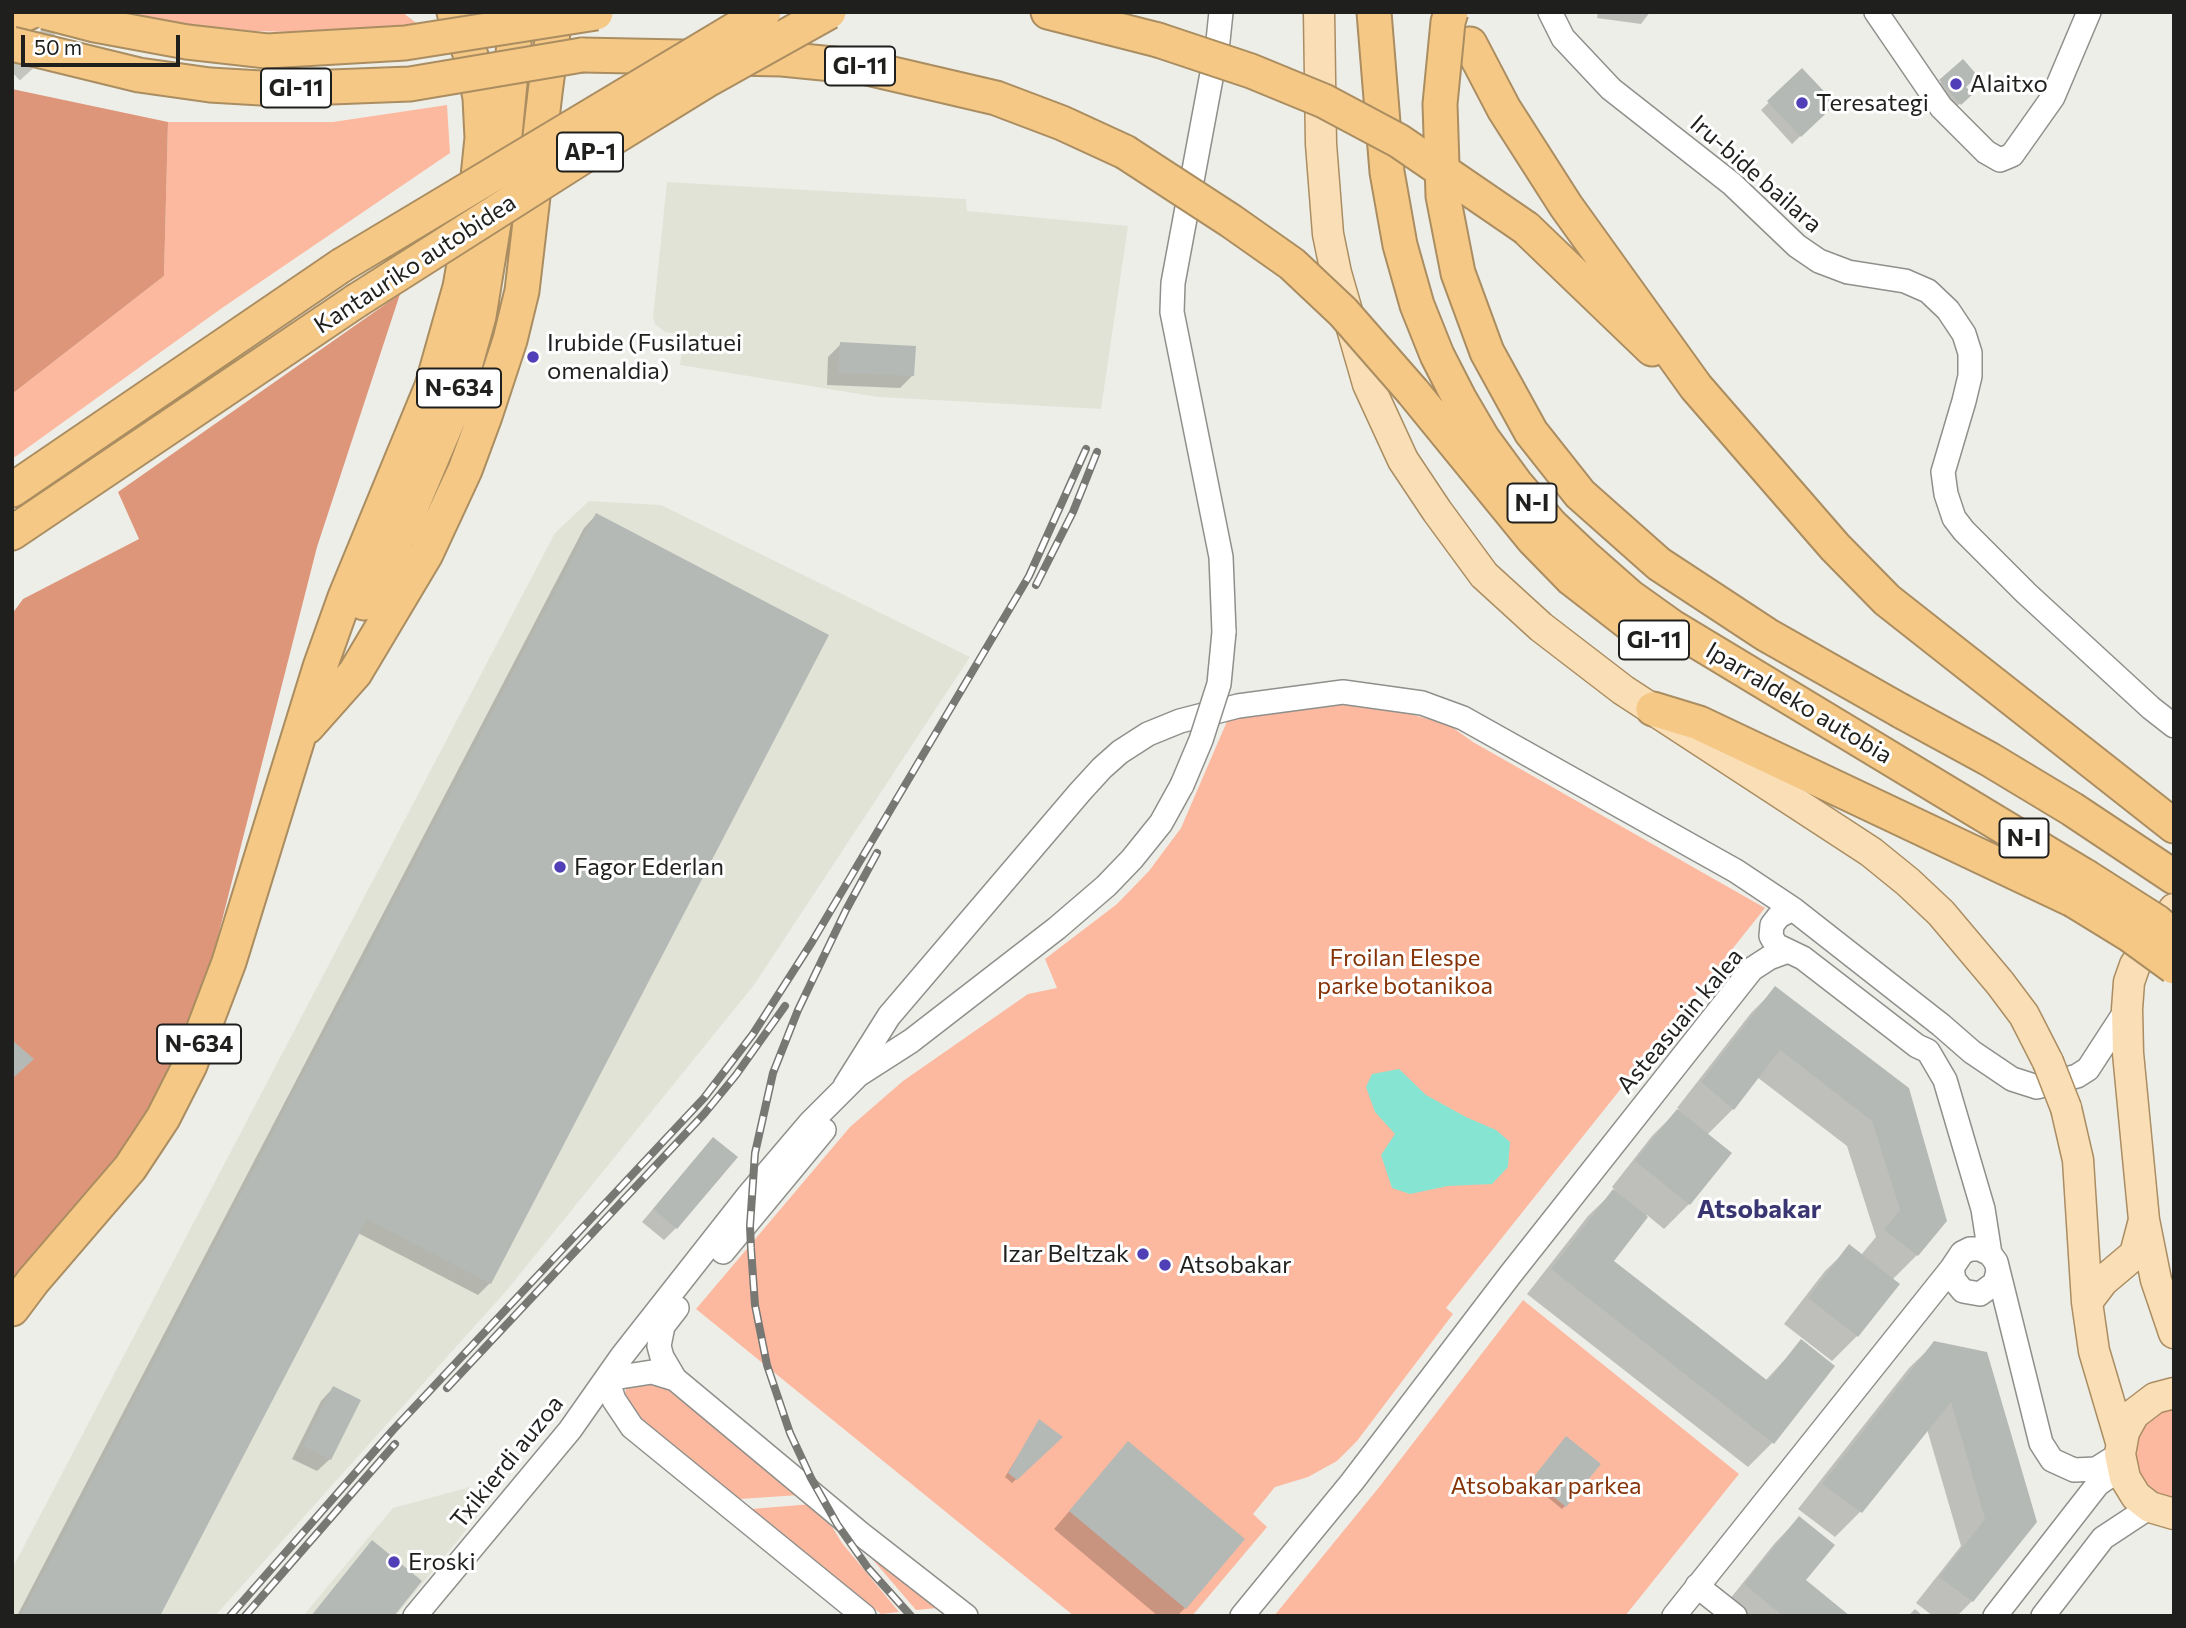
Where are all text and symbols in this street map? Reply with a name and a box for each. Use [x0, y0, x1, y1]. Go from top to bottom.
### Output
scale bar [24, 21, 184, 65]
text: 50 m [34, 34, 82, 59]
road number: GI-11 [825, 46, 895, 86]
road number: GI-11 [261, 68, 331, 108]
place label: Alaitxo [1970, 70, 2048, 98]
marker: Alaitxo [1948, 76, 1964, 92]
place label: Teresategi [1816, 89, 1929, 117]
marker: Teresategi [1794, 95, 1810, 111]
street label: Iru-bide bailara [1684, 109, 1828, 239]
road number: AP-1 [557, 132, 623, 172]
street label: Kantauriko autobidea [309, 188, 521, 340]
place label: Irubide (Fusilatuei omenaldia) [547, 329, 742, 385]
marker: Irubide (Fusilatuei omenaldia) [525, 349, 541, 365]
road number: N-634 [417, 368, 501, 408]
road number: N-I [1508, 484, 1556, 523]
road number: GI-11 [1619, 620, 1689, 660]
street label: Iparraldeko autobia [1701, 636, 1897, 770]
road number: N-I [2000, 818, 2048, 858]
place label: Fagor Ederlan [574, 853, 724, 881]
marker: Fagor Ederlan [552, 859, 568, 875]
street label: Asteasuain kalea [1611, 943, 1749, 1099]
park label: Froilan Elespe parke botanikoa [1317, 944, 1493, 1000]
road number: N-634 [157, 1024, 241, 1064]
district label: Atsobakar [1697, 1193, 1821, 1225]
place label: Izar Beltzak [1002, 1240, 1129, 1268]
marker: Izar Beltzak [1135, 1246, 1151, 1262]
place label: Atsobakar [1179, 1251, 1292, 1279]
marker: Atsobakar [1157, 1257, 1173, 1273]
street label: Txikierdi auzoa [445, 1390, 569, 1534]
park label: Atsobakar parkea [1450, 1472, 1642, 1500]
place label: Eroski [408, 1548, 476, 1576]
marker: Eroski [386, 1554, 402, 1570]

